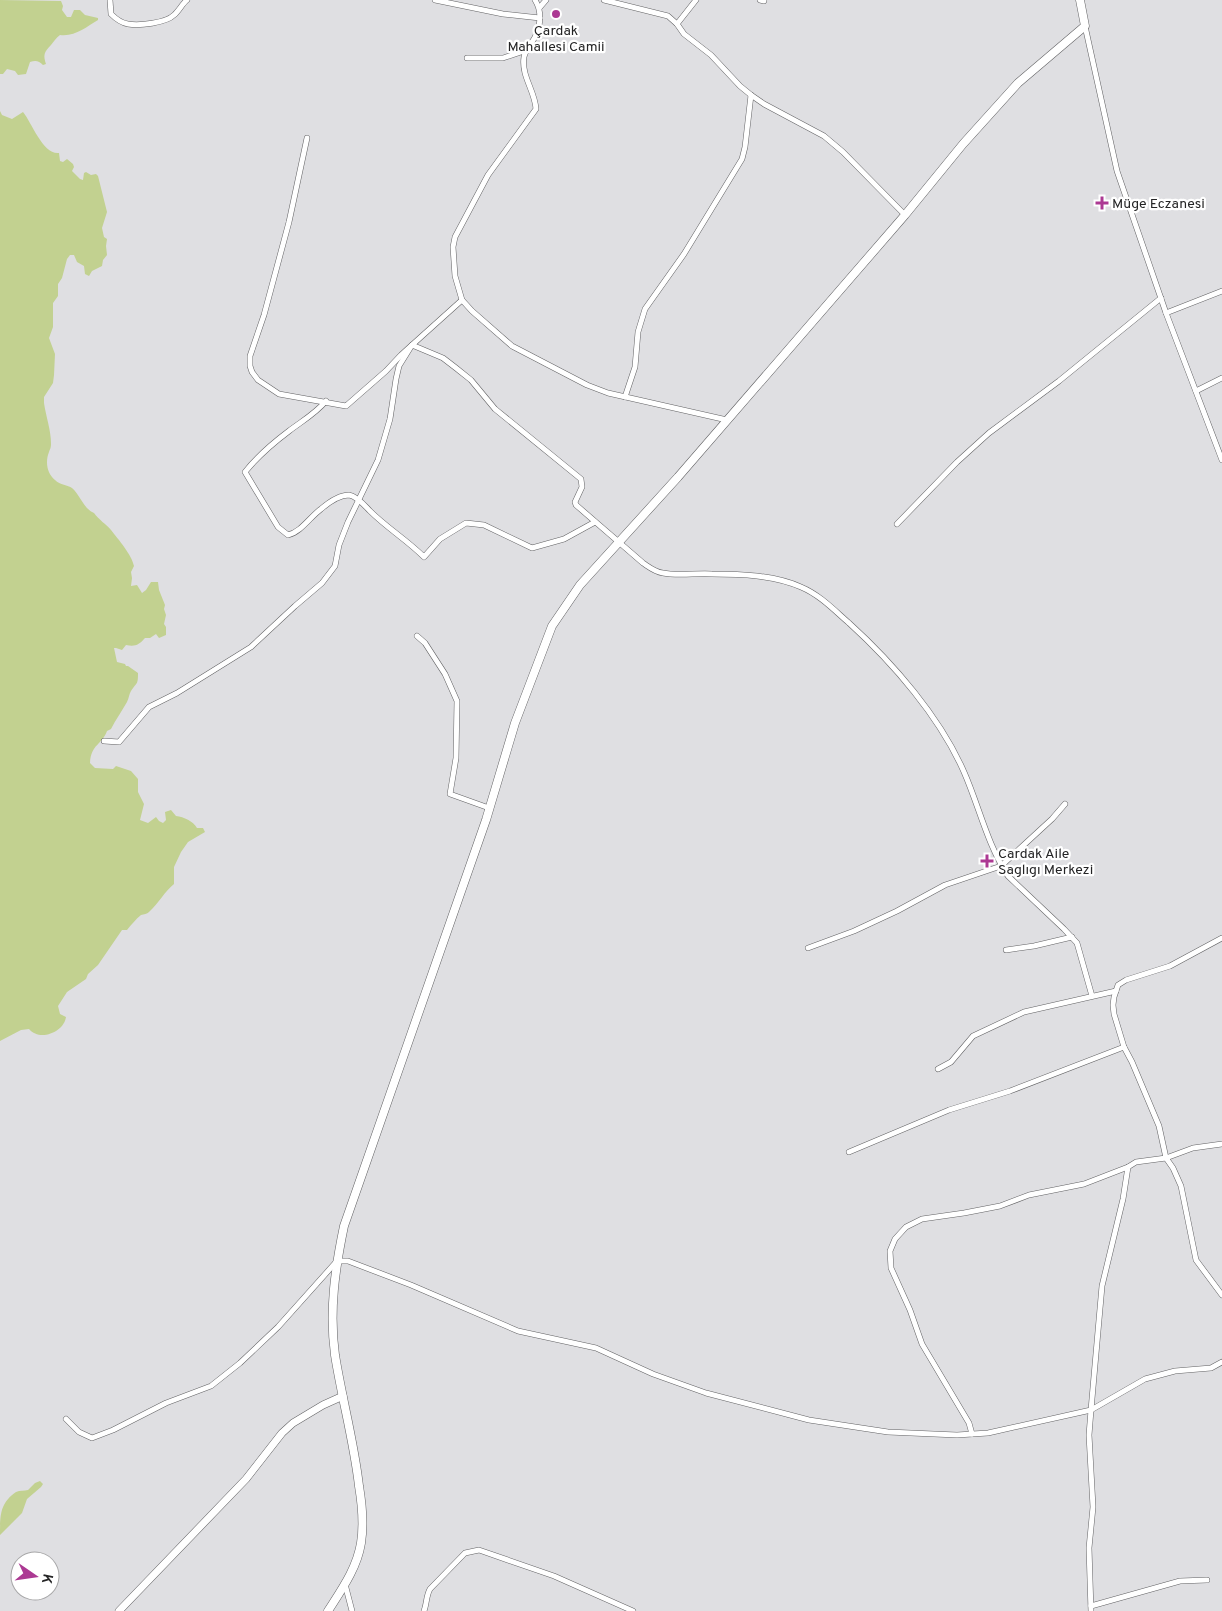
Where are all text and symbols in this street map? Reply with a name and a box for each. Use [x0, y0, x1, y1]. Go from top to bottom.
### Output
marker: Çardak Mahallesi Camii [550, 8, 562, 20]
place label: Çardak Mahallesi Camii [507, 23, 605, 56]
place label: Müge Eczanesi [1112, 196, 1205, 213]
marker: Müge Eczanesi [1096, 197, 1108, 209]
place label: Cardak Aile Saglıgı Merkezi [998, 846, 1093, 879]
marker: Cardak Aile Saglıgı Merkezi [980, 854, 994, 868]
north arrow [10, 1551, 60, 1601]
text: K [37, 1572, 56, 1585]

